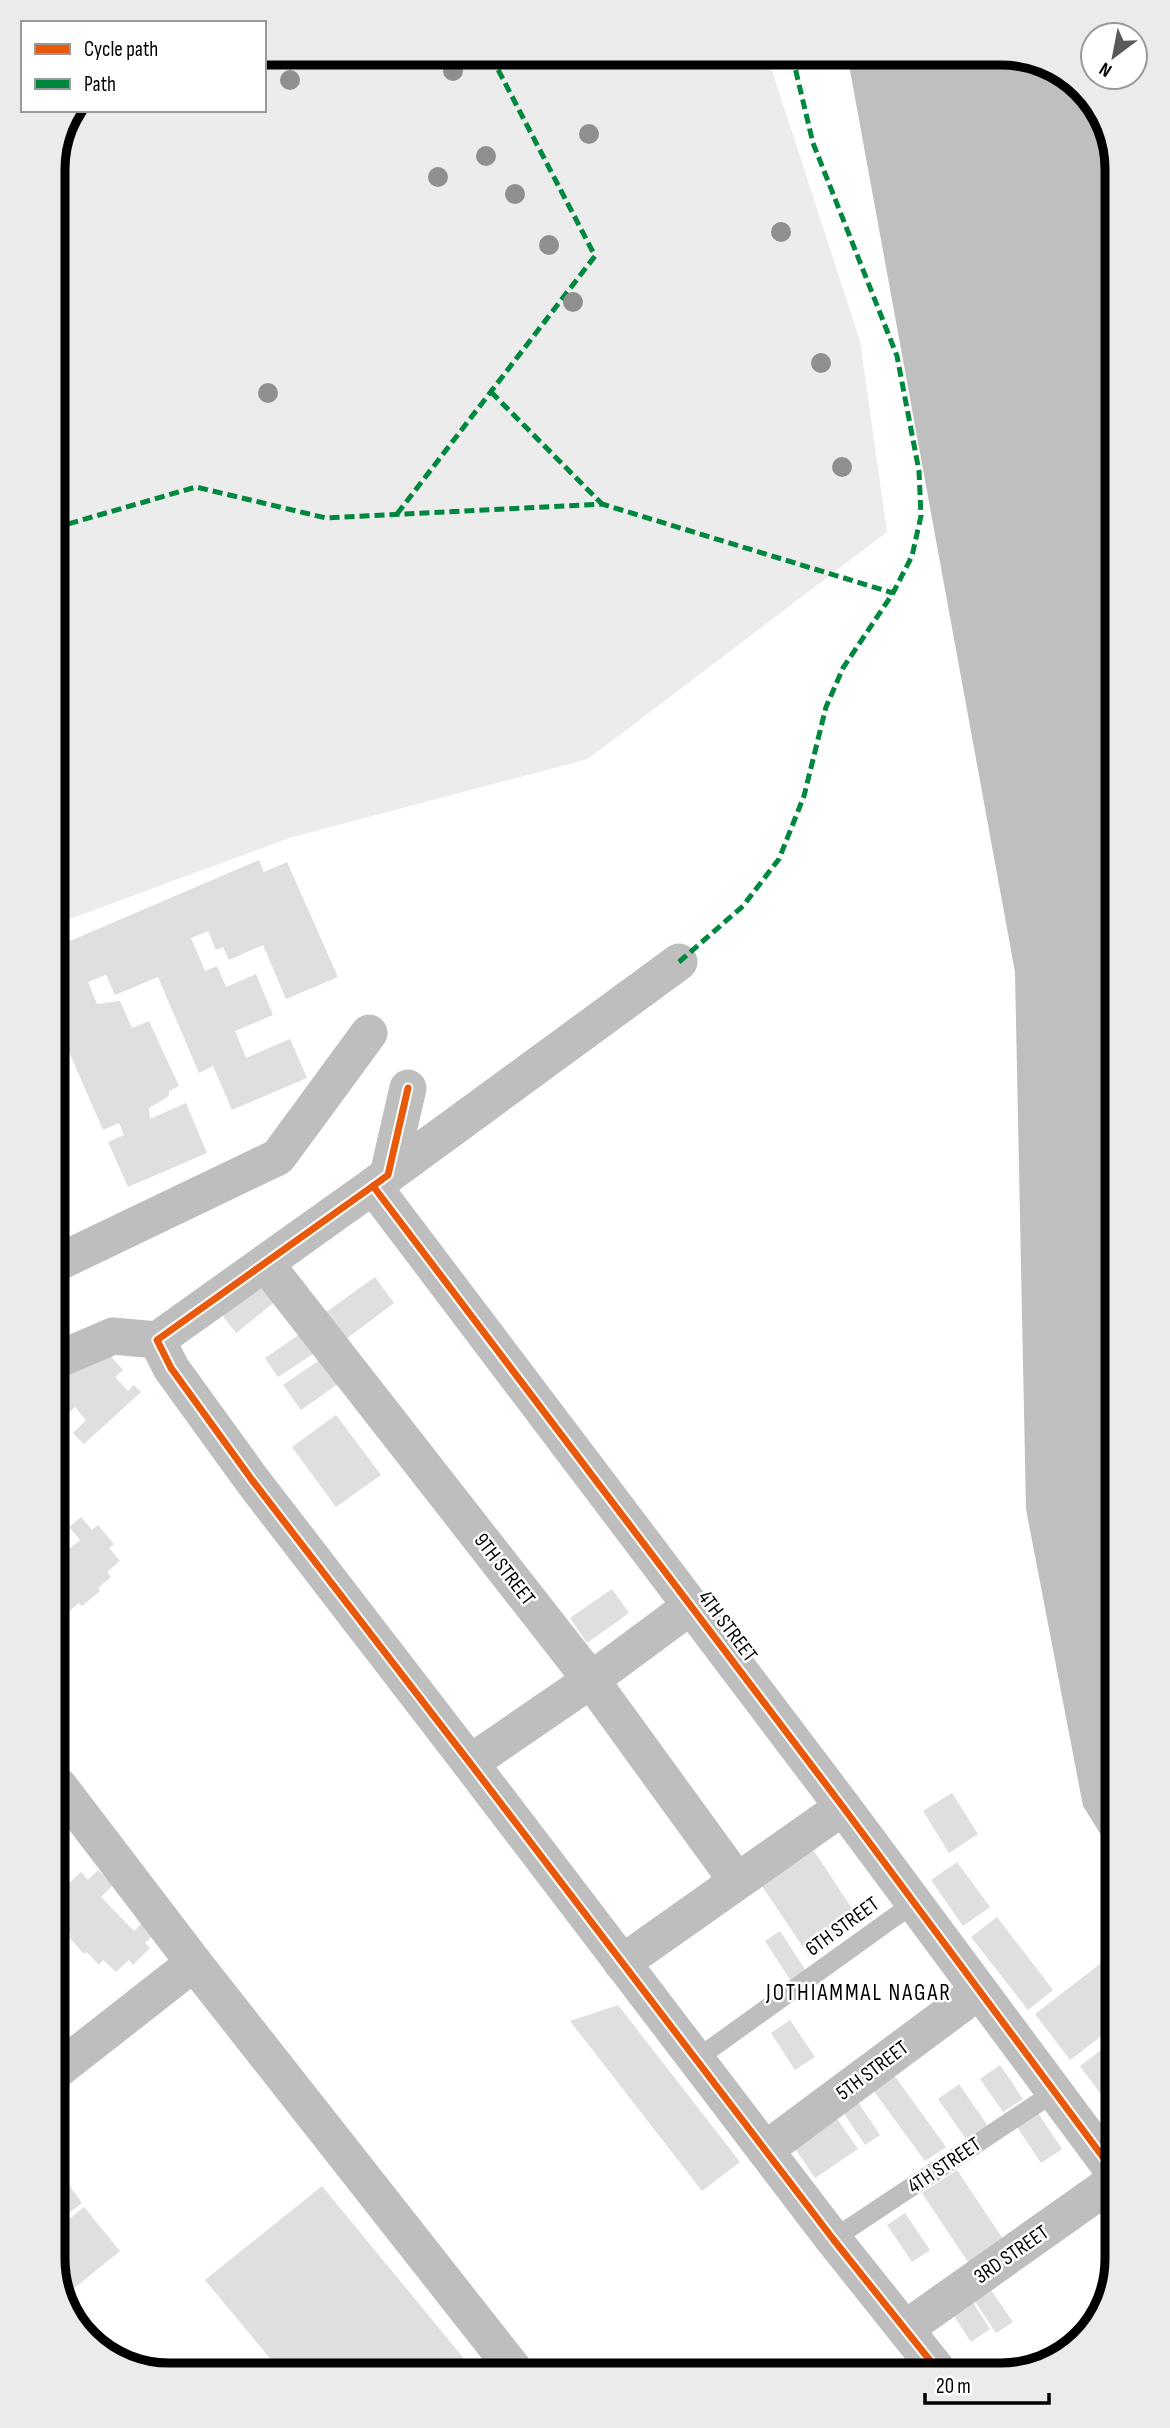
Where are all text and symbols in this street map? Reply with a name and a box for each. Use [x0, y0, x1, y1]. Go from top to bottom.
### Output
legend [21, 21, 266, 112]
north arrow [1079, 21, 1149, 91]
text: Cycle path [84, 37, 158, 62]
text: N [1095, 57, 1116, 82]
text: Path [84, 72, 116, 97]
street label: 9TH STREET [469, 1528, 541, 1611]
street label: 4TH STREET [693, 1586, 763, 1667]
street label: 6TH STREET [801, 1891, 884, 1961]
district label: JOTHIAMMAL NAGAR [765, 1979, 952, 2007]
street label: 5TH STREET [831, 2035, 914, 2106]
street label: 4TH STREET [903, 2132, 986, 2199]
street label: 3RD STREET [969, 2220, 1054, 2289]
scale bar [925, 2362, 1049, 2406]
text: 20 m [936, 2374, 971, 2399]

